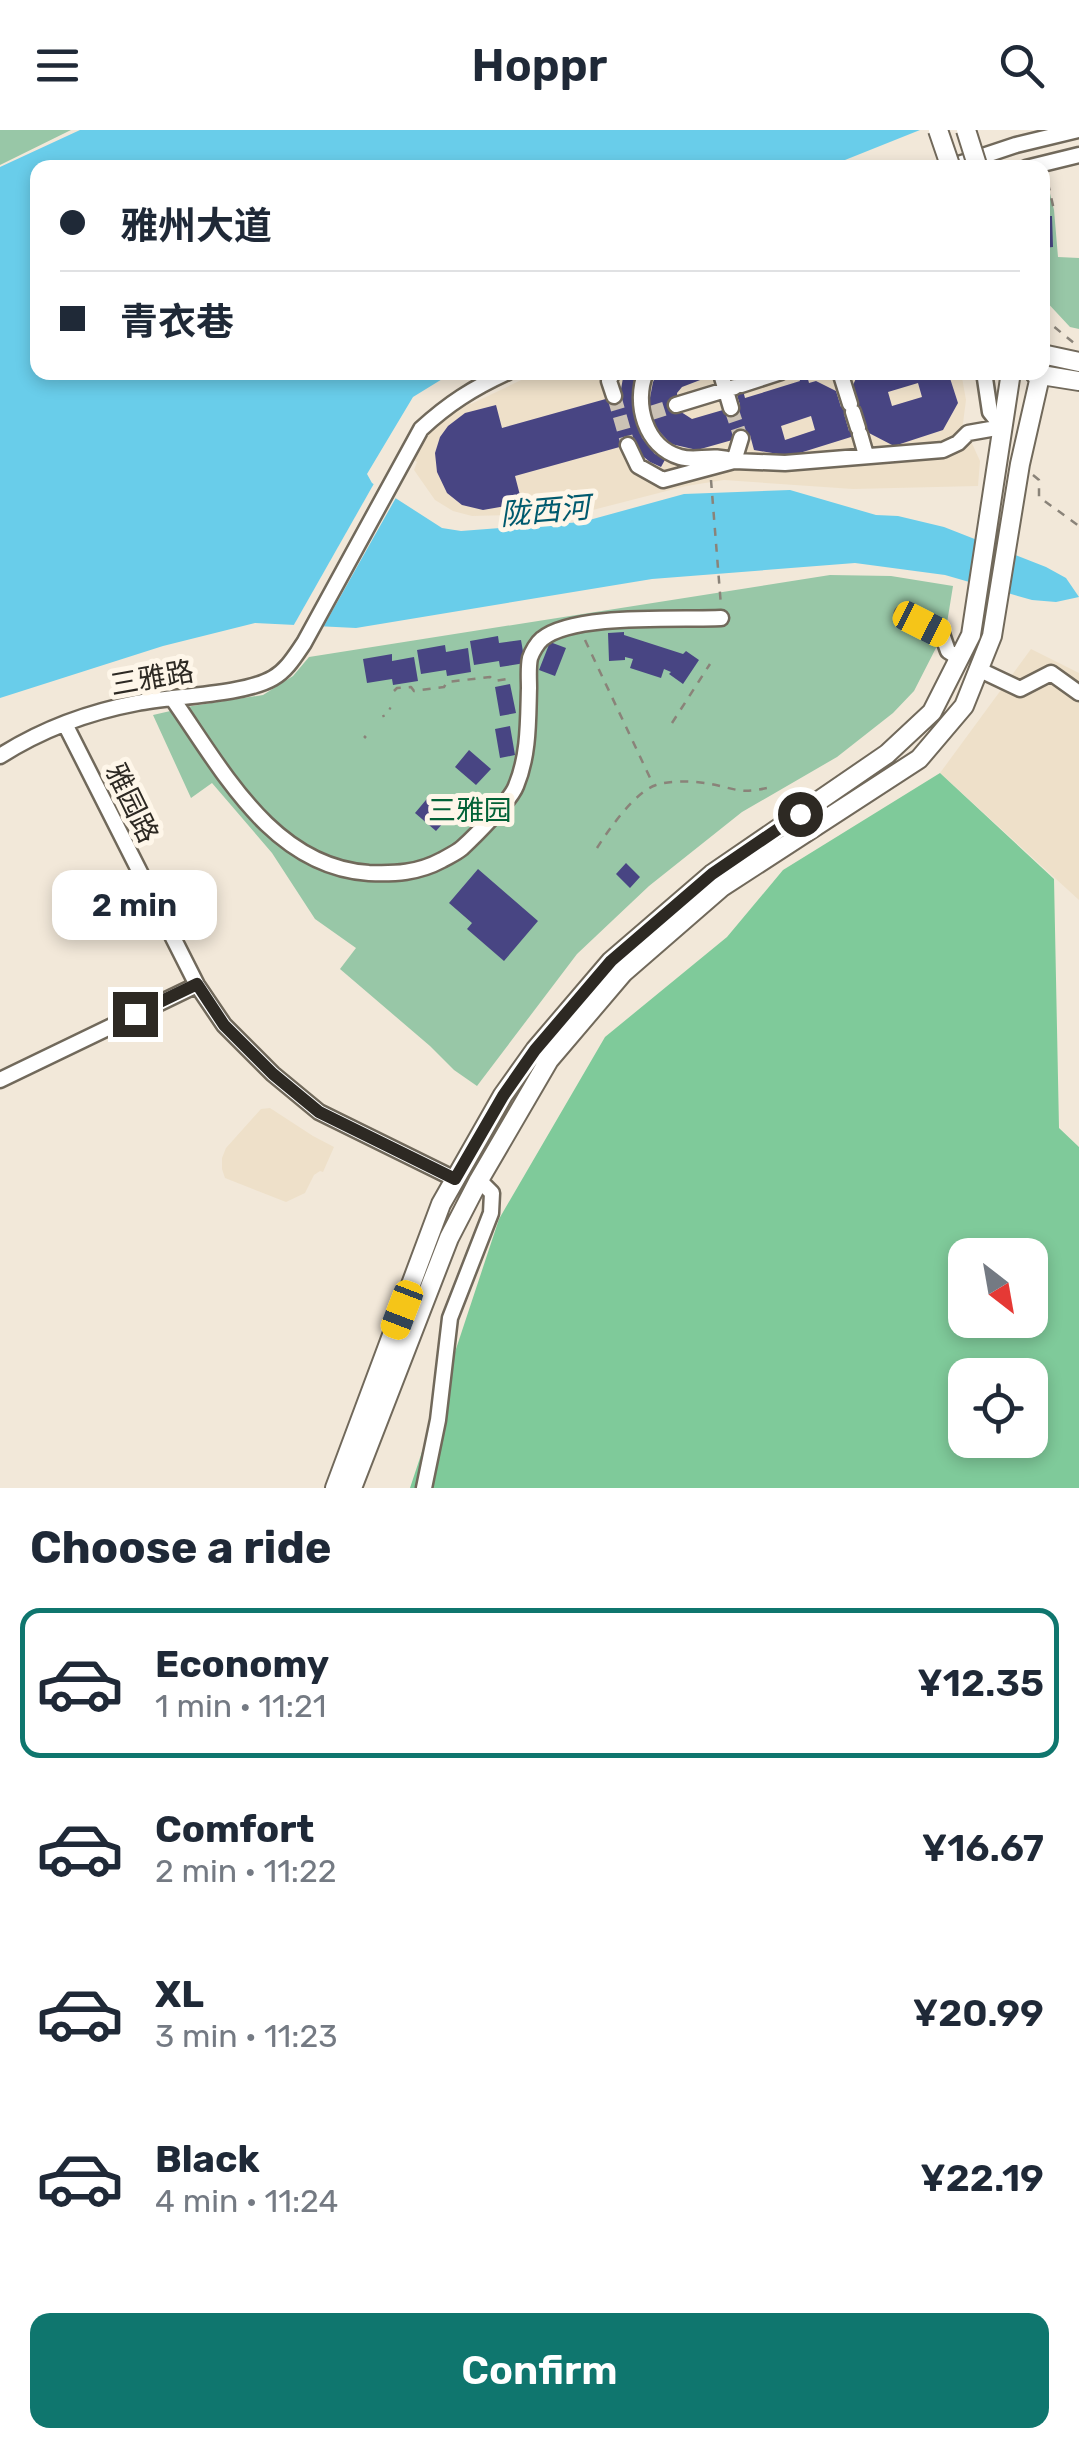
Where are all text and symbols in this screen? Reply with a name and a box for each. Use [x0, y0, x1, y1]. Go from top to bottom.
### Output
icon: menu [30, 38, 85, 93]
icon: search [994, 38, 1049, 93]
text: Hoppr [472, 39, 607, 92]
text: 雅州大道 [120, 203, 272, 249]
text: 青衣巷 [120, 299, 234, 345]
water label: 陇西河 [499, 489, 596, 533]
car [888, 597, 956, 651]
street label: 三雅路 [108, 654, 196, 702]
street label: 雅园路 [99, 758, 165, 848]
route start [778, 792, 823, 837]
park label: 三雅园 [428, 794, 512, 827]
callout: 2 min [52, 869, 218, 939]
text: 2 min [92, 886, 177, 924]
route end [113, 992, 158, 1037]
north arrow [948, 1238, 1048, 1338]
map controls [948, 1238, 1048, 1458]
car [377, 1277, 427, 1343]
button: locate [948, 1358, 1048, 1458]
text: Choose a ride [30, 1521, 332, 1574]
icon: car [35, 1638, 125, 1728]
text: Economy [155, 1641, 329, 1687]
text: ¥12.35 [917, 1660, 1044, 1706]
text: 1 min · 11:21 [155, 1687, 326, 1725]
icon: car [35, 1803, 125, 1893]
text: Comfort [155, 1806, 314, 1852]
text: ¥16.67 [922, 1825, 1044, 1871]
text: 2 min · 11:22 [155, 1852, 337, 1890]
icon: car [35, 1968, 125, 2058]
text: XL [155, 1971, 204, 2017]
text: ¥20.99 [913, 1990, 1044, 2036]
text: 3 min · 11:23 [155, 2017, 338, 2055]
icon: car [35, 2133, 125, 2223]
text: Black [155, 2136, 260, 2182]
text: ¥22.19 [920, 2155, 1044, 2201]
text: 4 min · 11:24 [155, 2182, 338, 2220]
button: Confirm [30, 2313, 1049, 2428]

